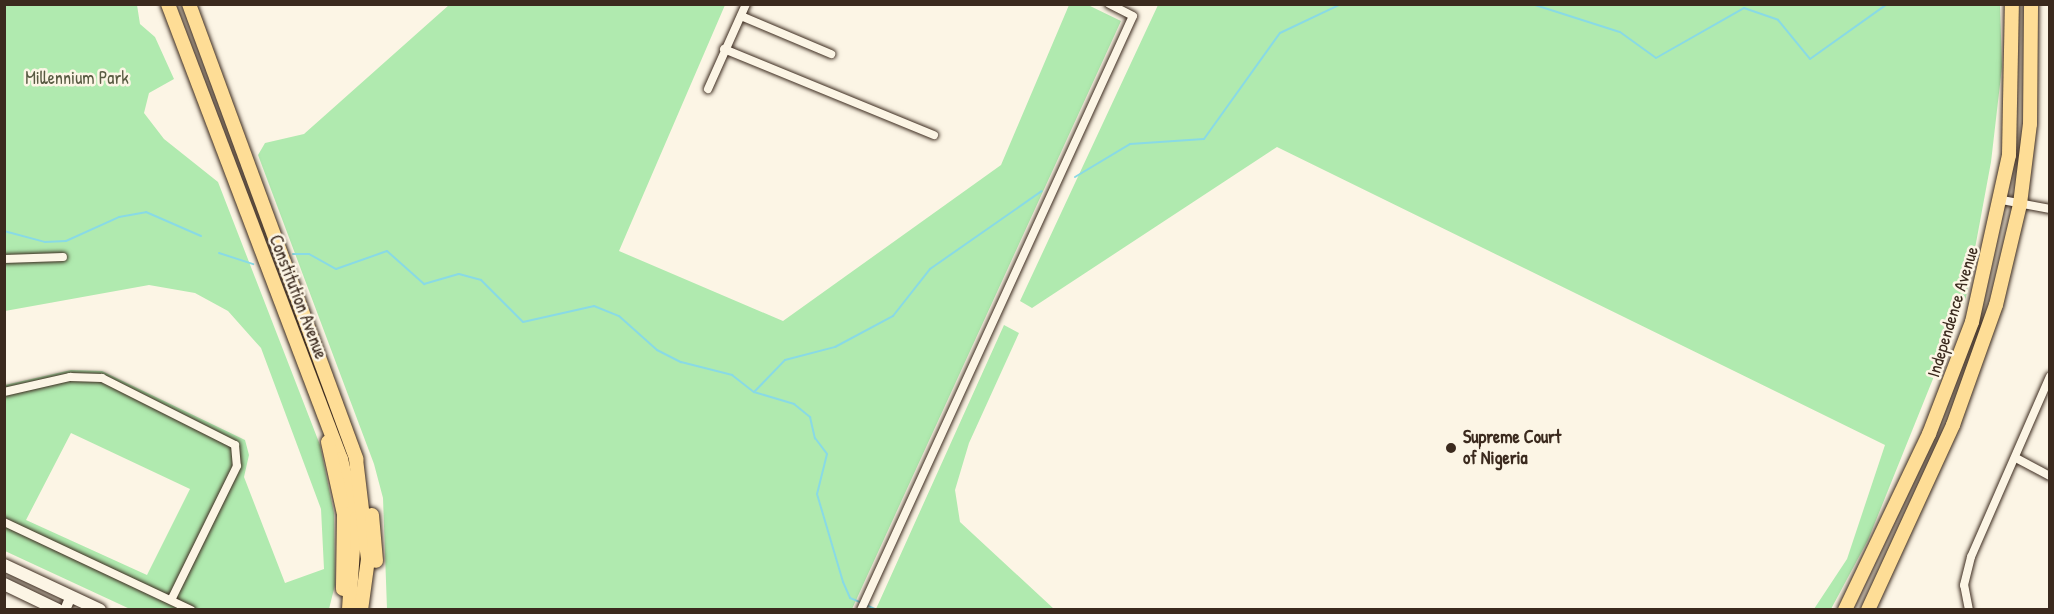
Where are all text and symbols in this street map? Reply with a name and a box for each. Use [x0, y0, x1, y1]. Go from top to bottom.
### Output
park label: Millennium Park [25, 67, 129, 89]
street label: Constitution Avenue [264, 232, 332, 362]
street label: Independence Avenue [1923, 244, 1983, 380]
place label: Supreme Court of Nigeria [1463, 427, 1561, 470]
marker: Supreme Court of Nigeria [1444, 441, 1458, 455]

